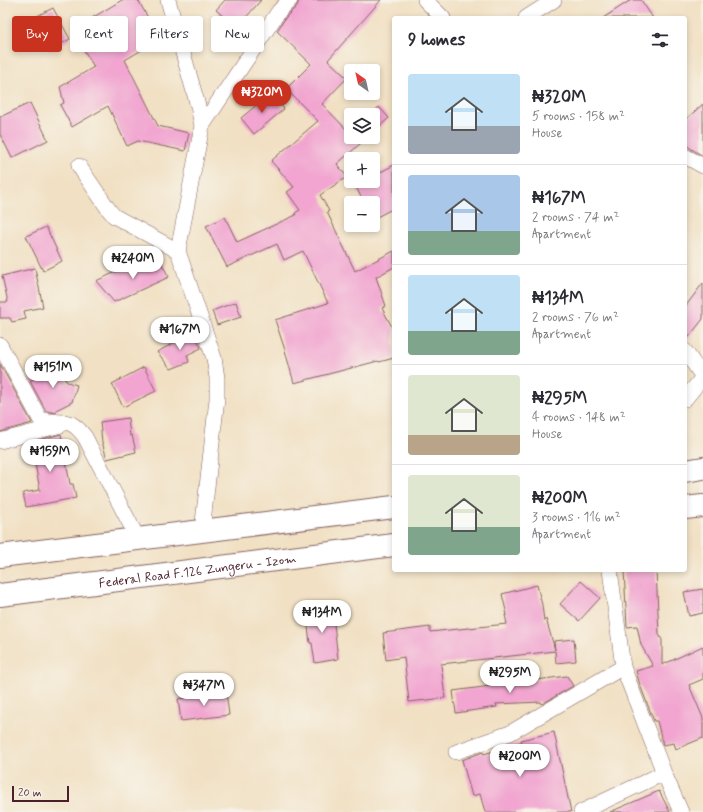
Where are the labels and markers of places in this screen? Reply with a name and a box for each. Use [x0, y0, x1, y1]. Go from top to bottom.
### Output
pin: ₦320M [234, 80, 290, 114]
pin: ₦240M [105, 246, 161, 280]
pin: ₦167M [152, 317, 208, 351]
pin: ₦151M [25, 355, 81, 389]
pin: ₦159M [22, 439, 78, 473]
pin: ₦134M [294, 600, 350, 634]
pin: ₦295M [482, 660, 538, 694]
pin: ₦347M [176, 673, 232, 707]
pin: ₦200M [492, 744, 548, 778]

